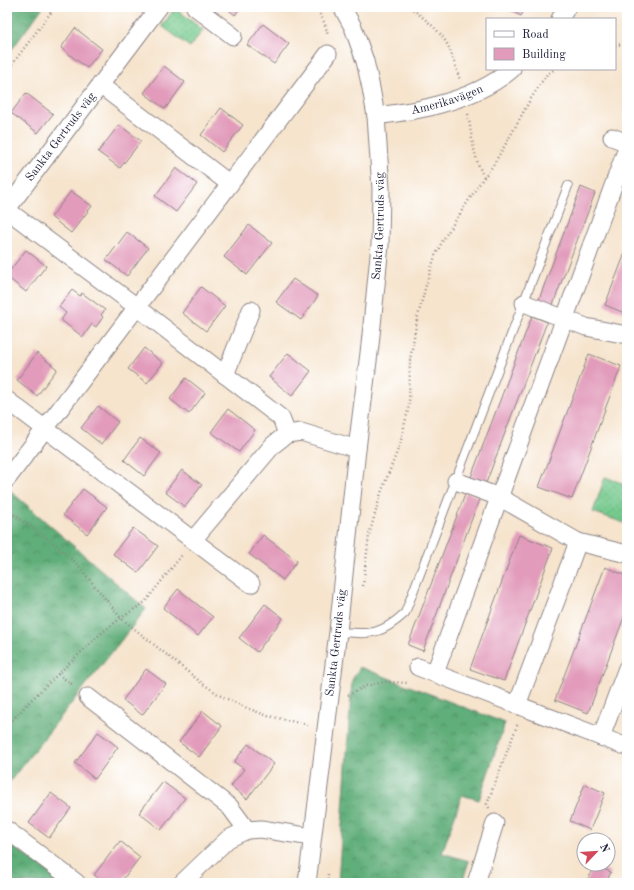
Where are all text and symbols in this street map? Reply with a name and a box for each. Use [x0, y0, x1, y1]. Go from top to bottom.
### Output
legend [486, 18, 616, 70]
text: Road [522, 29, 549, 41]
text: Building [522, 49, 566, 61]
street label: Amerikavägen [410, 83, 486, 117]
street label: Sankta Gertruds väg [24, 90, 99, 184]
street label: Sankta Gertruds väg [371, 171, 387, 281]
street label: Sankta Gertruds väg [324, 588, 348, 697]
north arrow [576, 832, 616, 872]
text: N [597, 842, 611, 855]

